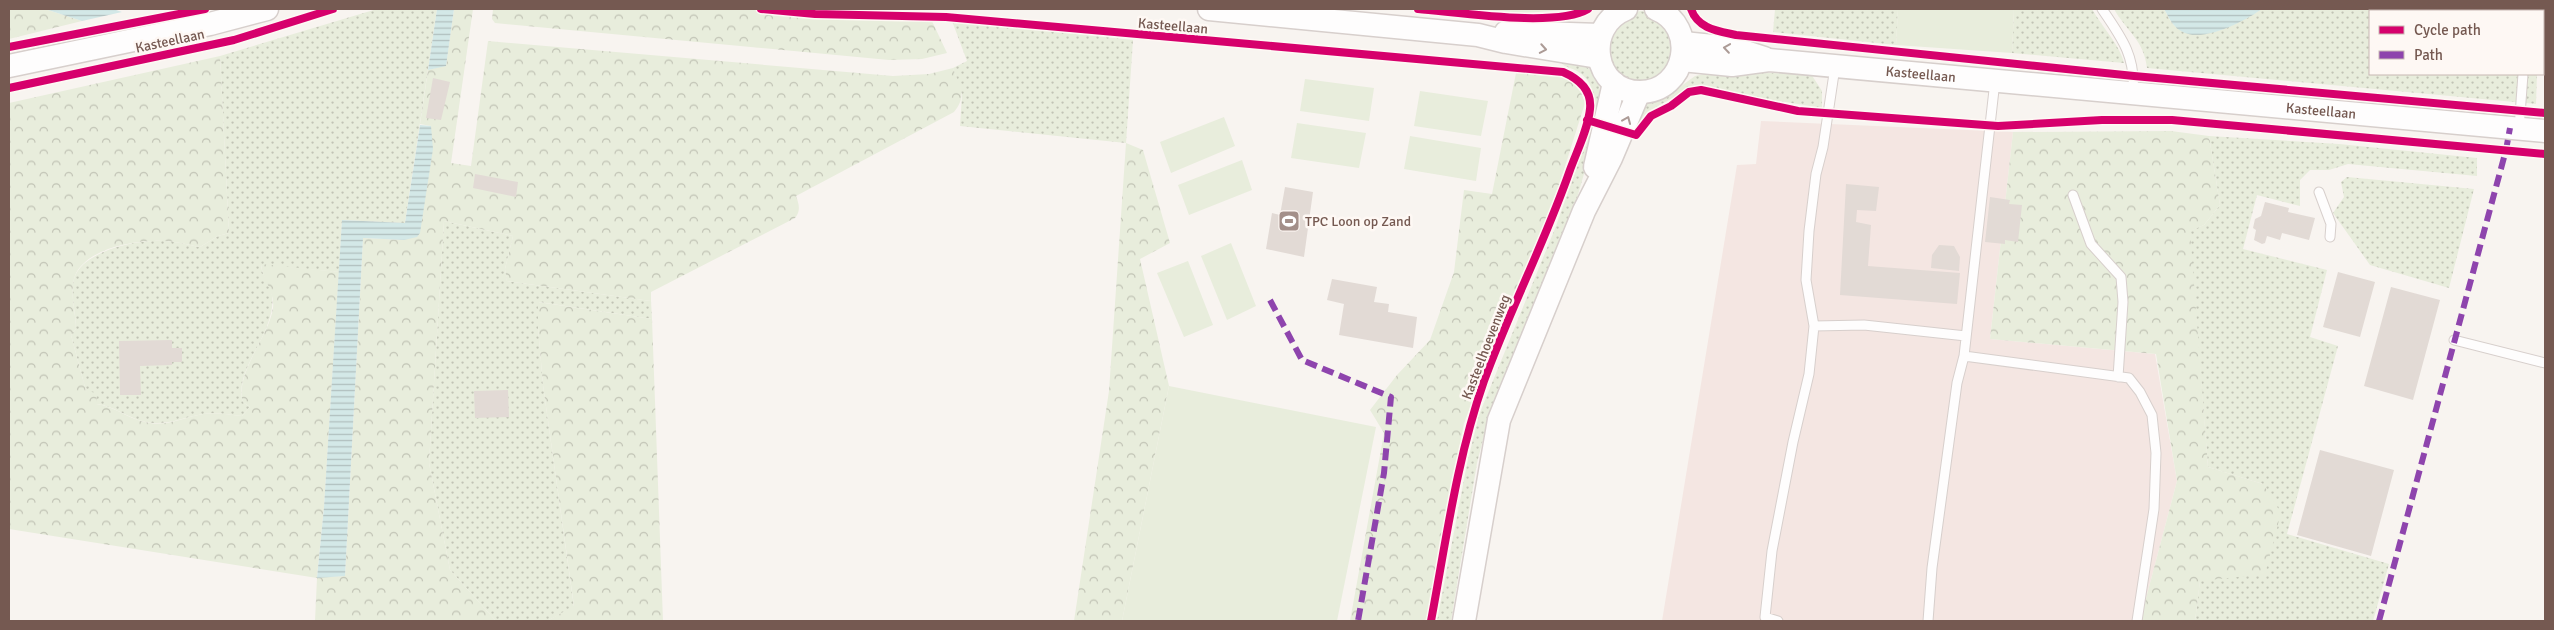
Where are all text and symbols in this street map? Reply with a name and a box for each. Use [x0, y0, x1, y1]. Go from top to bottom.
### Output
legend [2369, 10, 2544, 75]
street label: Kasteellaan [1137, 14, 1209, 38]
text: Cycle path [2414, 21, 2481, 39]
street label: Kasteellaan [134, 25, 206, 57]
one-way arrow [1538, 43, 1547, 54]
one-way arrow [1723, 43, 1731, 54]
text: Path [2414, 46, 2443, 64]
street label: Kasteellaan [1885, 62, 1957, 86]
street label: Kasteellaan [2285, 99, 2357, 122]
one-way arrow [1621, 116, 1632, 125]
sports icon: TPC Loon op Zand [1277, 209, 1301, 233]
place label: TPC Loon op Zand [1305, 213, 1411, 230]
street label: Kasteelhoevenweg [1458, 292, 1514, 402]

